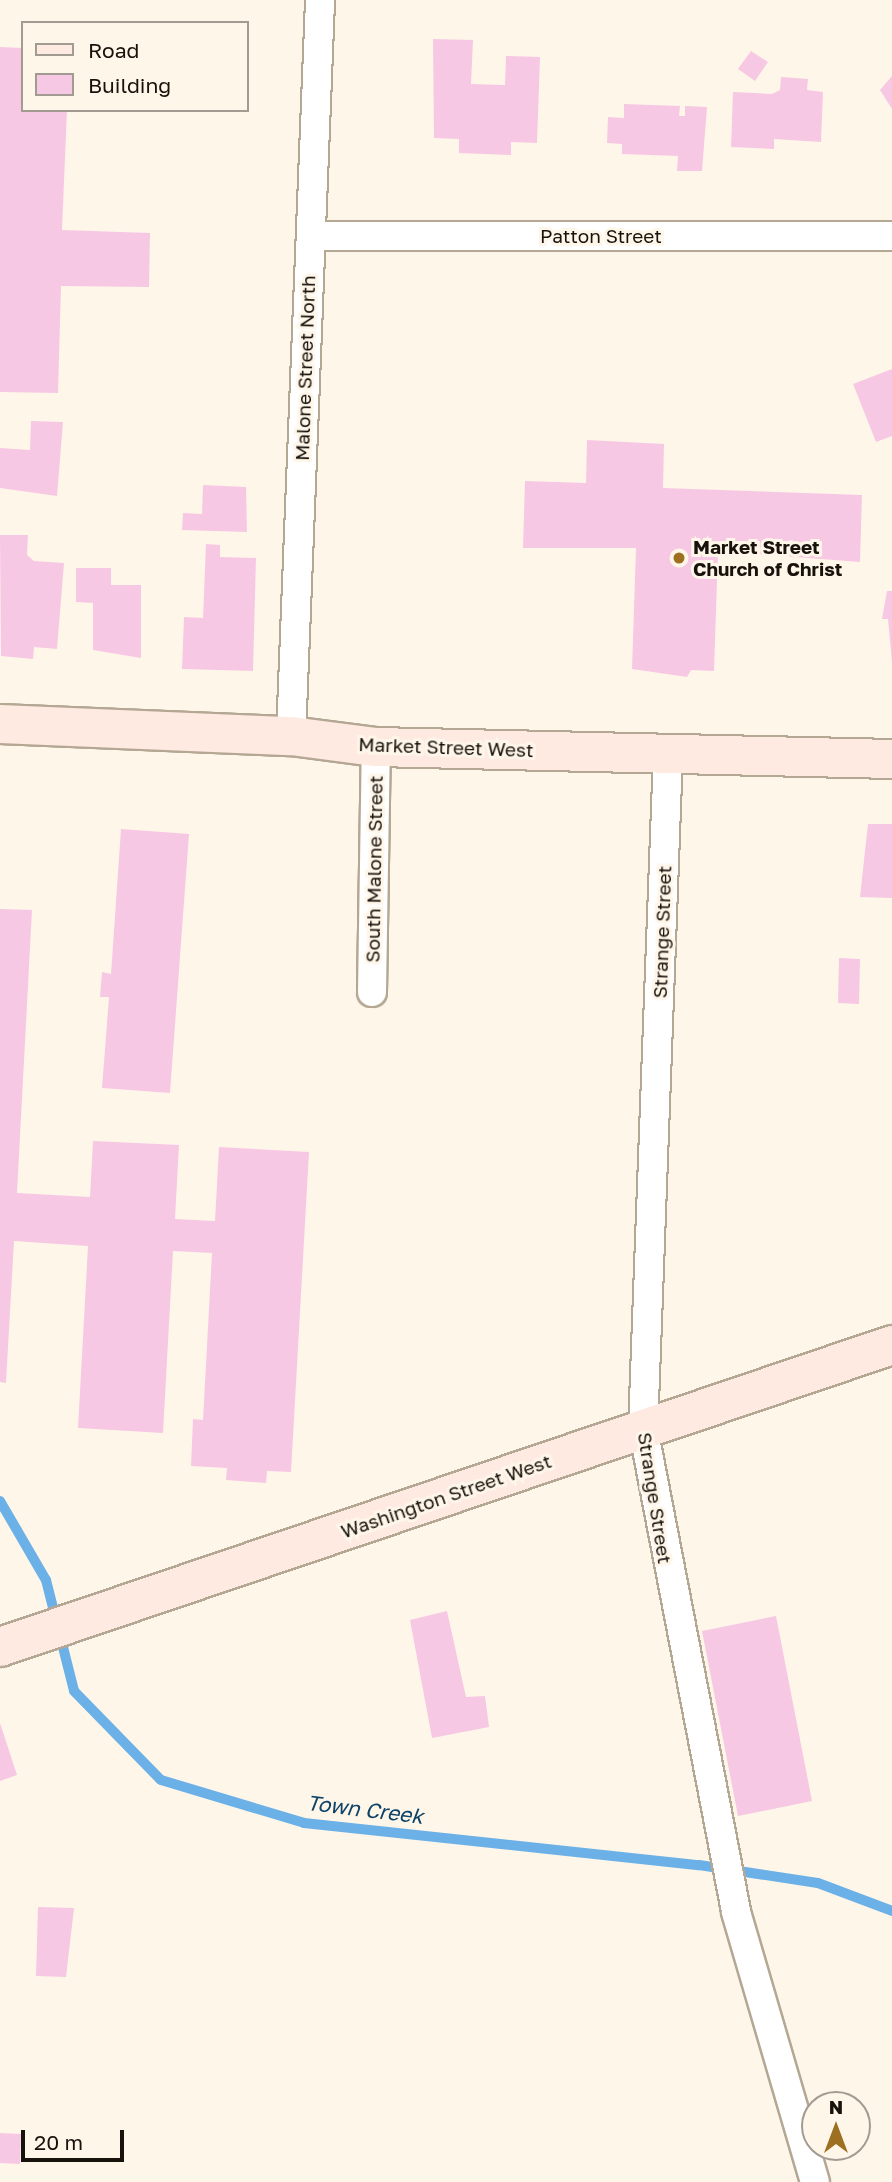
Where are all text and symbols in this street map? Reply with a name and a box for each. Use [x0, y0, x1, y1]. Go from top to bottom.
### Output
legend [21, 21, 248, 112]
text: Road [88, 37, 139, 63]
text: Building [88, 72, 171, 98]
street label: Patton Street [540, 225, 662, 247]
street label: Malone Street North [290, 275, 320, 461]
place label: Market Street Church of Christ [693, 536, 842, 580]
marker: Market Street Church of Christ [671, 550, 687, 566]
street label: Market Street West [358, 733, 534, 761]
street label: South Malone Street [361, 775, 387, 963]
street label: Strange Street [648, 865, 676, 999]
street label: Strange Street [633, 1431, 677, 1565]
street label: Washington Street West [338, 1449, 554, 1543]
water label: Town Creek [305, 1789, 425, 1829]
north arrow [801, 2091, 871, 2161]
text: N [829, 2095, 843, 2118]
scale bar [24, 2116, 128, 2160]
text: 20 m [34, 2129, 83, 2155]

